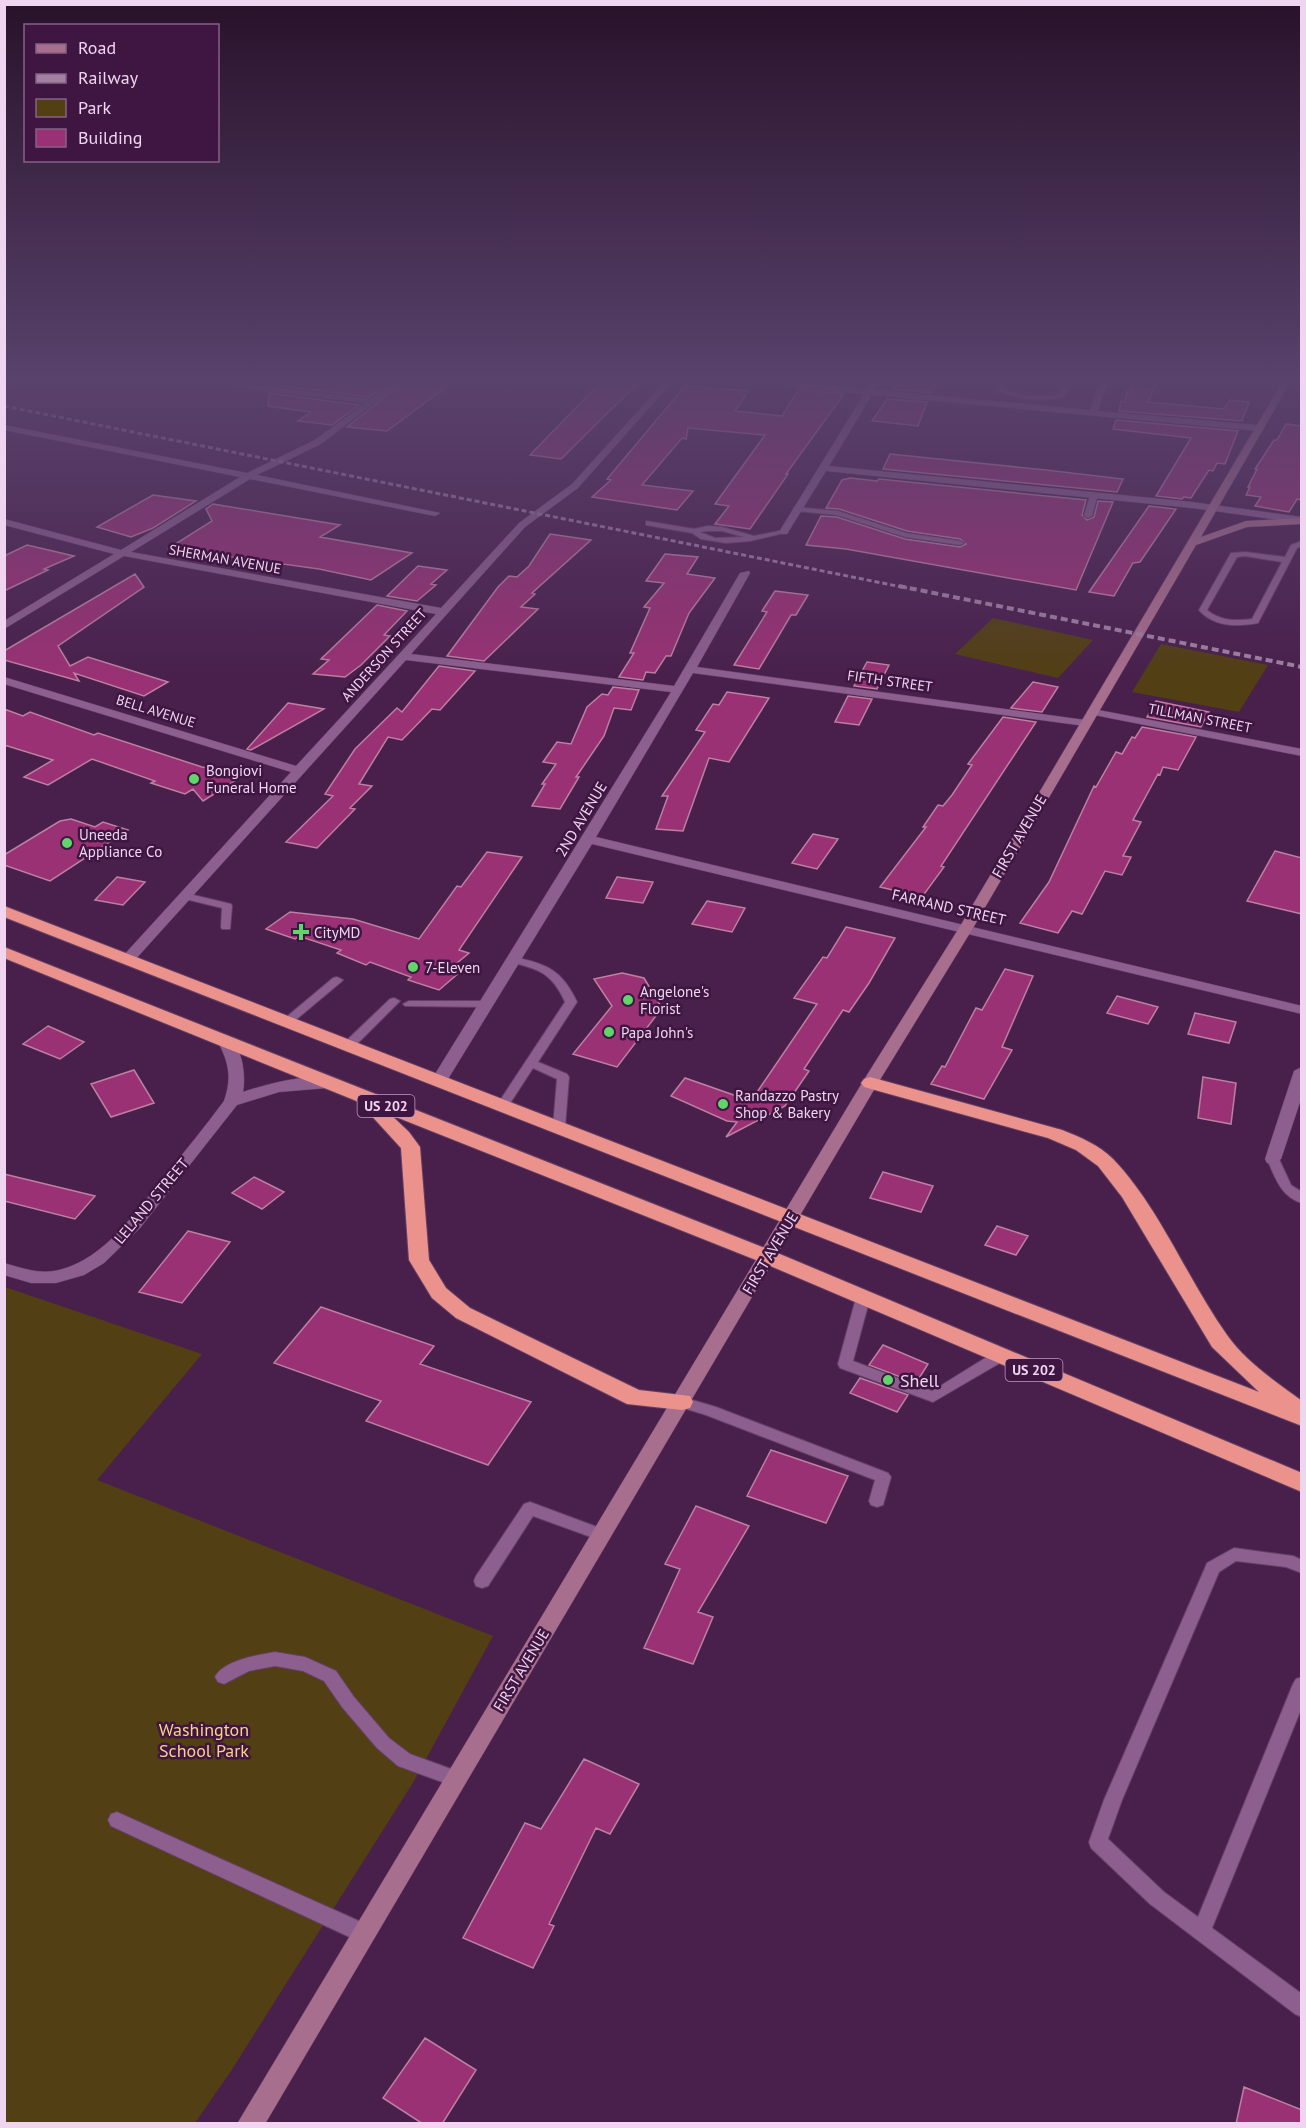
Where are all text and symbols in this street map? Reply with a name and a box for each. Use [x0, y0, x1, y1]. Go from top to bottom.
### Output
legend [24, 24, 219, 162]
text: Road [78, 36, 116, 59]
text: Railway [78, 66, 139, 89]
text: Park [78, 96, 111, 119]
text: Building [78, 126, 142, 149]
street label: SHERMAN AVENUE [167, 540, 283, 578]
street label: ANDERSON STREET [337, 605, 431, 705]
street label: FIFTH STREET [846, 666, 934, 696]
street label: BELL AVENUE [114, 690, 198, 732]
street label: TILLMAN STREET [1147, 699, 1254, 737]
place label: Bongiovi Funeral Home [206, 761, 297, 797]
marker: Bongiovi Funeral Home [187, 772, 201, 786]
street label: 2ND AVENUE [551, 778, 611, 860]
street label: FIRST AVENUE [988, 791, 1050, 881]
place label: Uneeda Appliance Co [79, 825, 162, 861]
marker: Uneeda Appliance Co [60, 836, 74, 850]
street label: FARRAND STREET [890, 885, 1008, 929]
marker: CityMD [292, 923, 310, 941]
place label: CityMD [314, 923, 360, 942]
place label: 7-Eleven [425, 958, 480, 977]
marker: 7-Eleven [406, 960, 420, 974]
place label: Angelone's Florist [640, 982, 709, 1018]
marker: Angelone's Florist [621, 993, 635, 1007]
place label: Papa John's [621, 1023, 693, 1042]
marker: Papa John's [602, 1025, 616, 1039]
place label: Randazzo Pastry Shop & Bakery [735, 1086, 839, 1122]
road number: US 202 [358, 1095, 414, 1117]
marker: Randazzo Pastry Shop & Bakery [716, 1097, 730, 1111]
street label: LELAND STREET [110, 1154, 193, 1248]
street label: FIRST AVENUE [738, 1208, 802, 1298]
road number: US 202 [1006, 1359, 1062, 1381]
place label: Shell [900, 1369, 940, 1392]
marker: Shell [881, 1373, 895, 1387]
street label: FIRST AVENUE [489, 1625, 553, 1715]
park label: Washington School Park [159, 1718, 249, 1762]

